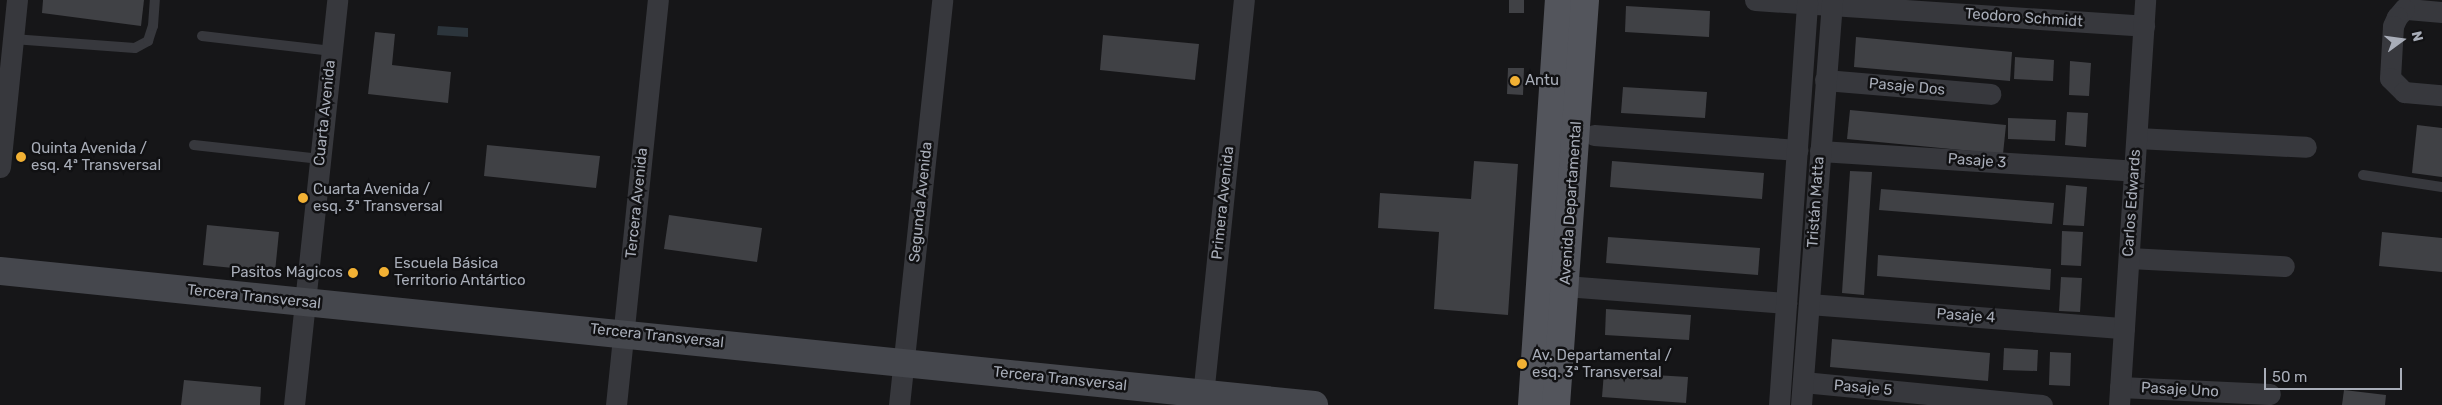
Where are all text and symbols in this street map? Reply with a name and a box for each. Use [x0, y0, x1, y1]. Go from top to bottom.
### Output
street label: Teodoro Schmidt [1964, 5, 2084, 31]
north arrow [2377, 15, 2427, 65]
text: N [2408, 29, 2427, 43]
street label: Cuarta Avenida [310, 59, 340, 167]
place label: Antu [1525, 72, 1559, 90]
marker: Antu [1509, 75, 1521, 87]
street label: Pasaje Dos [1868, 75, 1946, 99]
street label: Avenida Departamental [1556, 121, 1586, 285]
place label: Quinta Avenida / esq. 4ª Transversal [31, 139, 161, 174]
street label: Segunda Avenida [906, 141, 936, 263]
street label: Primera Avenida [1208, 145, 1238, 261]
street label: Tercera Avenida [622, 147, 652, 259]
street label: Carlos Edwards [2119, 149, 2145, 257]
street label: Pasaje 3 [1947, 150, 2007, 172]
marker: Quinta Avenida / esq. 4ª Transversal [15, 151, 27, 163]
street label: Tristán Matta [1804, 156, 1828, 248]
place label: Cuarta Avenida / esq. 3ª Transversal [313, 180, 443, 215]
marker: Cuarta Avenida / esq. 3ª Transversal [297, 192, 309, 204]
place label: Escuela Básica Territorio Antártico [394, 254, 526, 289]
place label: Pasitos Mágicos [231, 264, 343, 282]
marker: Escuela Básica Territorio Antártico [378, 266, 390, 278]
marker: Pasitos Mágicos [347, 267, 359, 279]
street label: Tercera Transversal [186, 281, 322, 313]
street label: Pasaje 4 [1936, 305, 1996, 327]
street label: Tercera Transversal [589, 320, 725, 352]
place label: Av. Departamental / esq. 3ª Transversal [1532, 346, 1672, 381]
marker: Av. Departamental / esq. 3ª Transversal [1516, 358, 1528, 370]
scale bar [2267, 358, 2404, 390]
street label: Tercera Transversal [992, 363, 1128, 395]
text: 50 m [2272, 368, 2307, 386]
street label: Pasaje 5 [1833, 376, 1893, 400]
street label: Pasaje Uno [2141, 379, 2219, 401]

